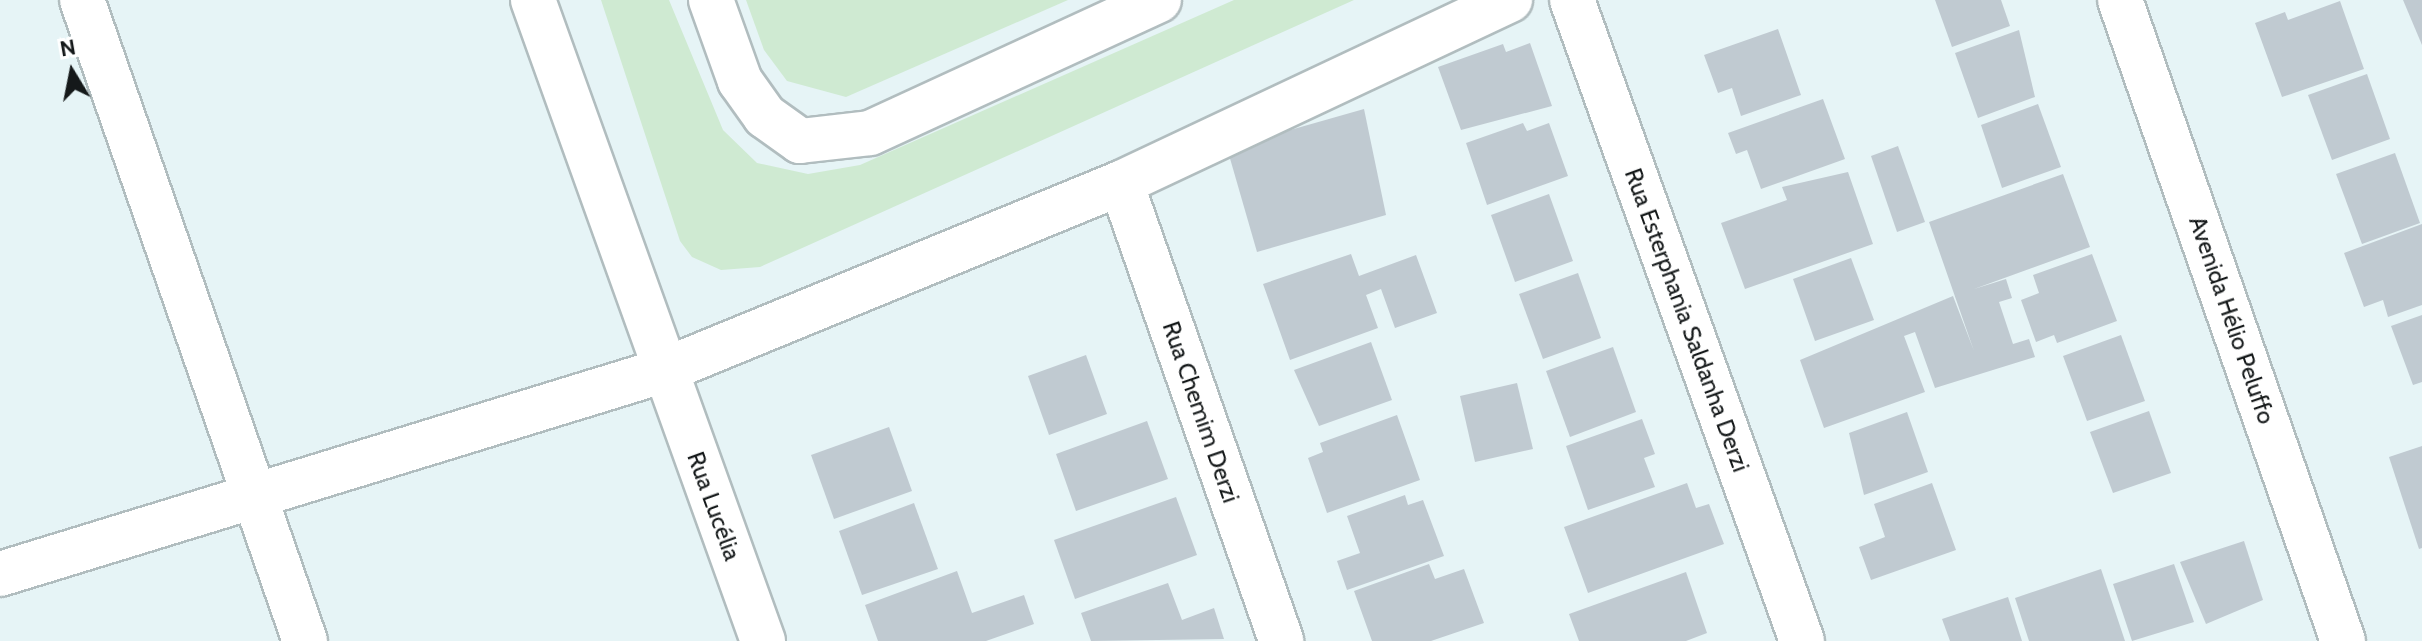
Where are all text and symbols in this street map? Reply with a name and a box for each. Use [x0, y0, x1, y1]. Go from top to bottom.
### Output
north arrow [32, 32, 112, 112]
text: N [58, 33, 78, 63]
street label: Rua Esterphania Saldanha Derzi [1619, 164, 1755, 476]
street label: Avenida Hélio Peluffo [2183, 212, 2281, 428]
street label: Rua Chemim Derzi [1156, 318, 1246, 506]
street label: Rua Lucélia [681, 448, 747, 564]

